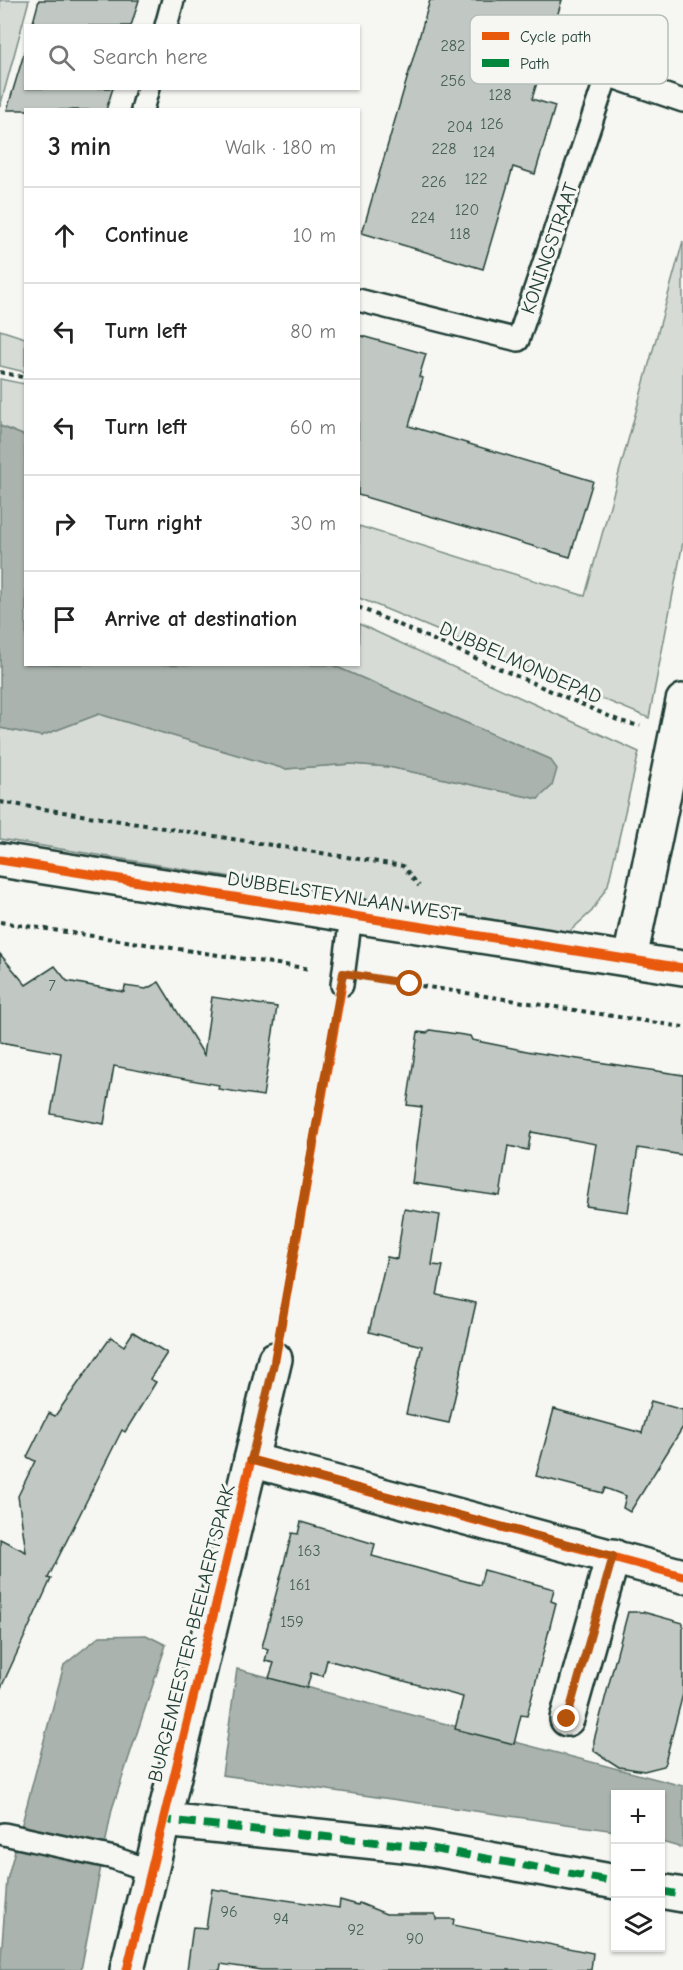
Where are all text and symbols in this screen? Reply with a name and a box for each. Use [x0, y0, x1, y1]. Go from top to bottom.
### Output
legend [470, 15, 668, 84]
search box [24, 24, 360, 90]
text: Cycle path [520, 28, 591, 46]
house number: 282 [441, 37, 465, 55]
icon: search [45, 41, 78, 74]
text: Search here [93, 44, 208, 70]
text: Path [520, 55, 550, 73]
house number: 256 [440, 72, 466, 90]
house number: 128 [489, 86, 511, 104]
house number: 126 [480, 115, 504, 133]
house number: 204 [447, 118, 473, 136]
text: 3 min [48, 132, 111, 162]
text: Walk · 180 m [225, 136, 336, 159]
house number: 228 [432, 140, 456, 158]
house number: 124 [473, 143, 495, 161]
house number: 122 [464, 170, 488, 188]
house number: 226 [421, 173, 447, 191]
street label: KONINGSTRAAT [516, 179, 583, 317]
house number: 120 [455, 201, 479, 219]
house number: 224 [411, 209, 435, 227]
icon: ahead [48, 219, 81, 252]
text: Continue [105, 222, 188, 248]
text: 10 m [293, 224, 336, 247]
house number: 118 [450, 225, 470, 243]
icon: left [48, 315, 81, 348]
text: Turn left [105, 318, 187, 344]
text: 80 m [290, 320, 336, 343]
icon: left [48, 411, 81, 444]
text: Turn left [105, 414, 187, 440]
text: 60 m [290, 416, 336, 439]
icon: right [48, 507, 81, 540]
text: Turn right [105, 510, 202, 536]
text: 30 m [290, 512, 336, 535]
icon: arrive [48, 603, 81, 636]
text: Arrive at destination [105, 606, 297, 632]
street label: DUBBELMONDEPAD [436, 616, 606, 709]
street label: DUBBELSTEYNLAAN WEST [226, 867, 463, 926]
route start [396, 970, 422, 996]
house number: 7 [48, 977, 56, 995]
street label: BURGEMEESTER BEELAERTSPARK [143, 1482, 240, 1784]
house number: 163 [297, 1542, 321, 1560]
house number: 161 [289, 1576, 311, 1594]
house number: 159 [280, 1613, 304, 1631]
route end [553, 1705, 579, 1731]
map controls [611, 1790, 665, 1952]
button: + [611, 1790, 665, 1844]
button: − [611, 1844, 665, 1898]
button: layers [611, 1898, 665, 1952]
house number: 96 [220, 1903, 238, 1921]
house number: 94 [273, 1910, 289, 1928]
house number: 92 [348, 1921, 364, 1939]
house number: 90 [406, 1930, 424, 1948]

